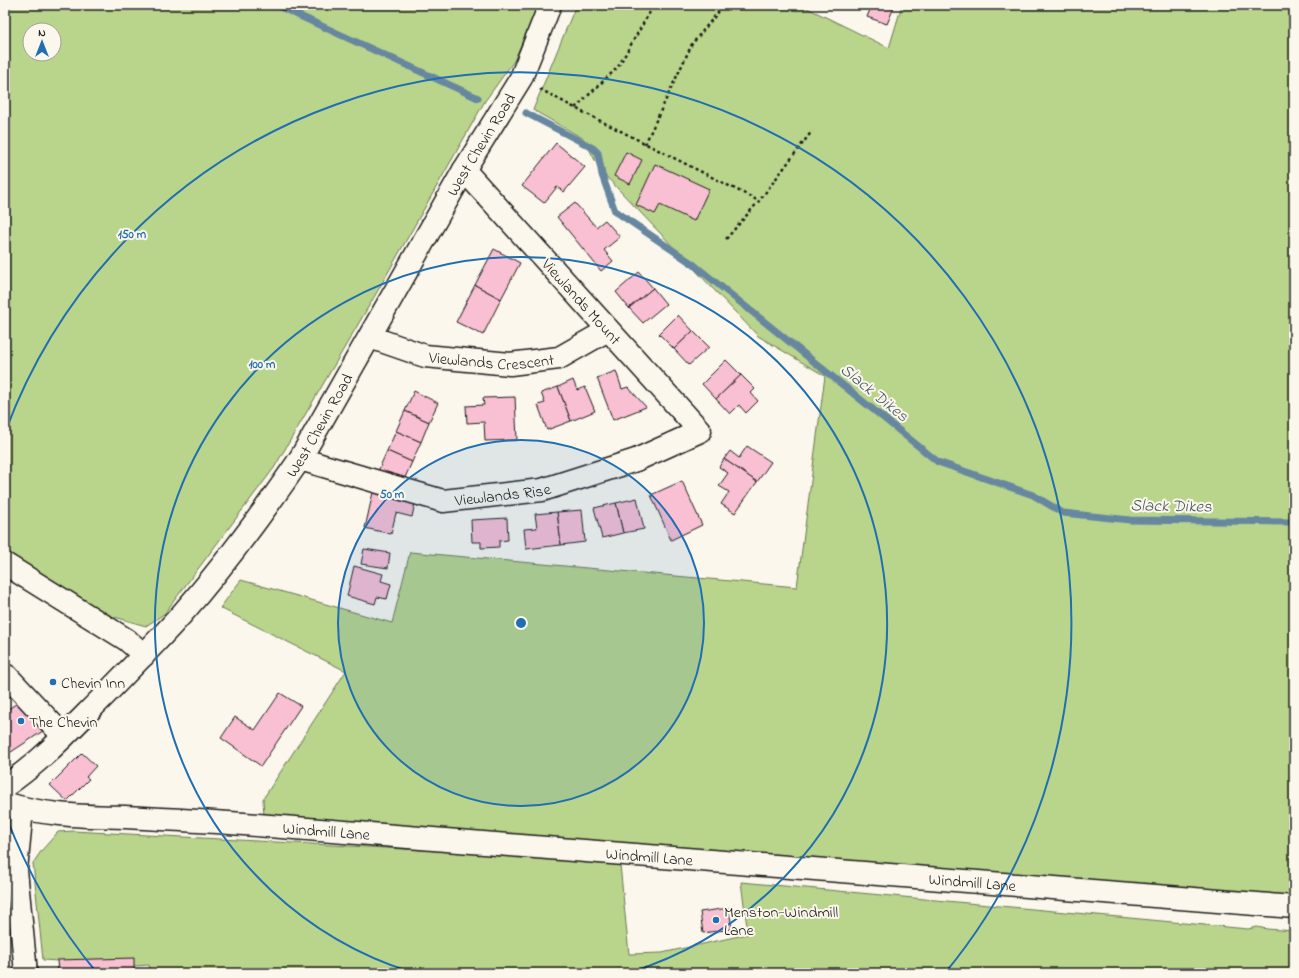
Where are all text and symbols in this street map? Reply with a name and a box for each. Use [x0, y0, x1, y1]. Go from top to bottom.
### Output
north arrow [22, 22, 62, 62]
text: N [38, 25, 46, 41]
street label: West Chevin Road [442, 89, 523, 201]
text: 150 m [118, 226, 147, 244]
street label: Viewlands Mount [534, 253, 626, 351]
street label: Viewlands Crescent [427, 346, 556, 378]
text: 100 m [249, 356, 276, 374]
water label: Slack Dikes [835, 358, 914, 429]
street label: West Chevin Road [281, 370, 360, 483]
street label: Viewlands Rise [453, 478, 555, 514]
text: 50 m [380, 486, 405, 504]
water label: Slack Dikes [1130, 493, 1212, 520]
centre of rings [514, 616, 528, 630]
place label: Chevin Inn [61, 672, 125, 696]
marker: Chevin Inn [48, 677, 58, 687]
place label: The Chevin [29, 711, 98, 735]
marker: The Chevin [16, 716, 26, 726]
street label: Windmill Lane [282, 817, 371, 848]
street label: Windmill Lane [605, 843, 694, 873]
street label: Windmill Lane [928, 868, 1017, 899]
place label: Menston-Windmill Lane [724, 901, 838, 943]
marker: Menston-Windmill Lane [711, 915, 721, 925]

